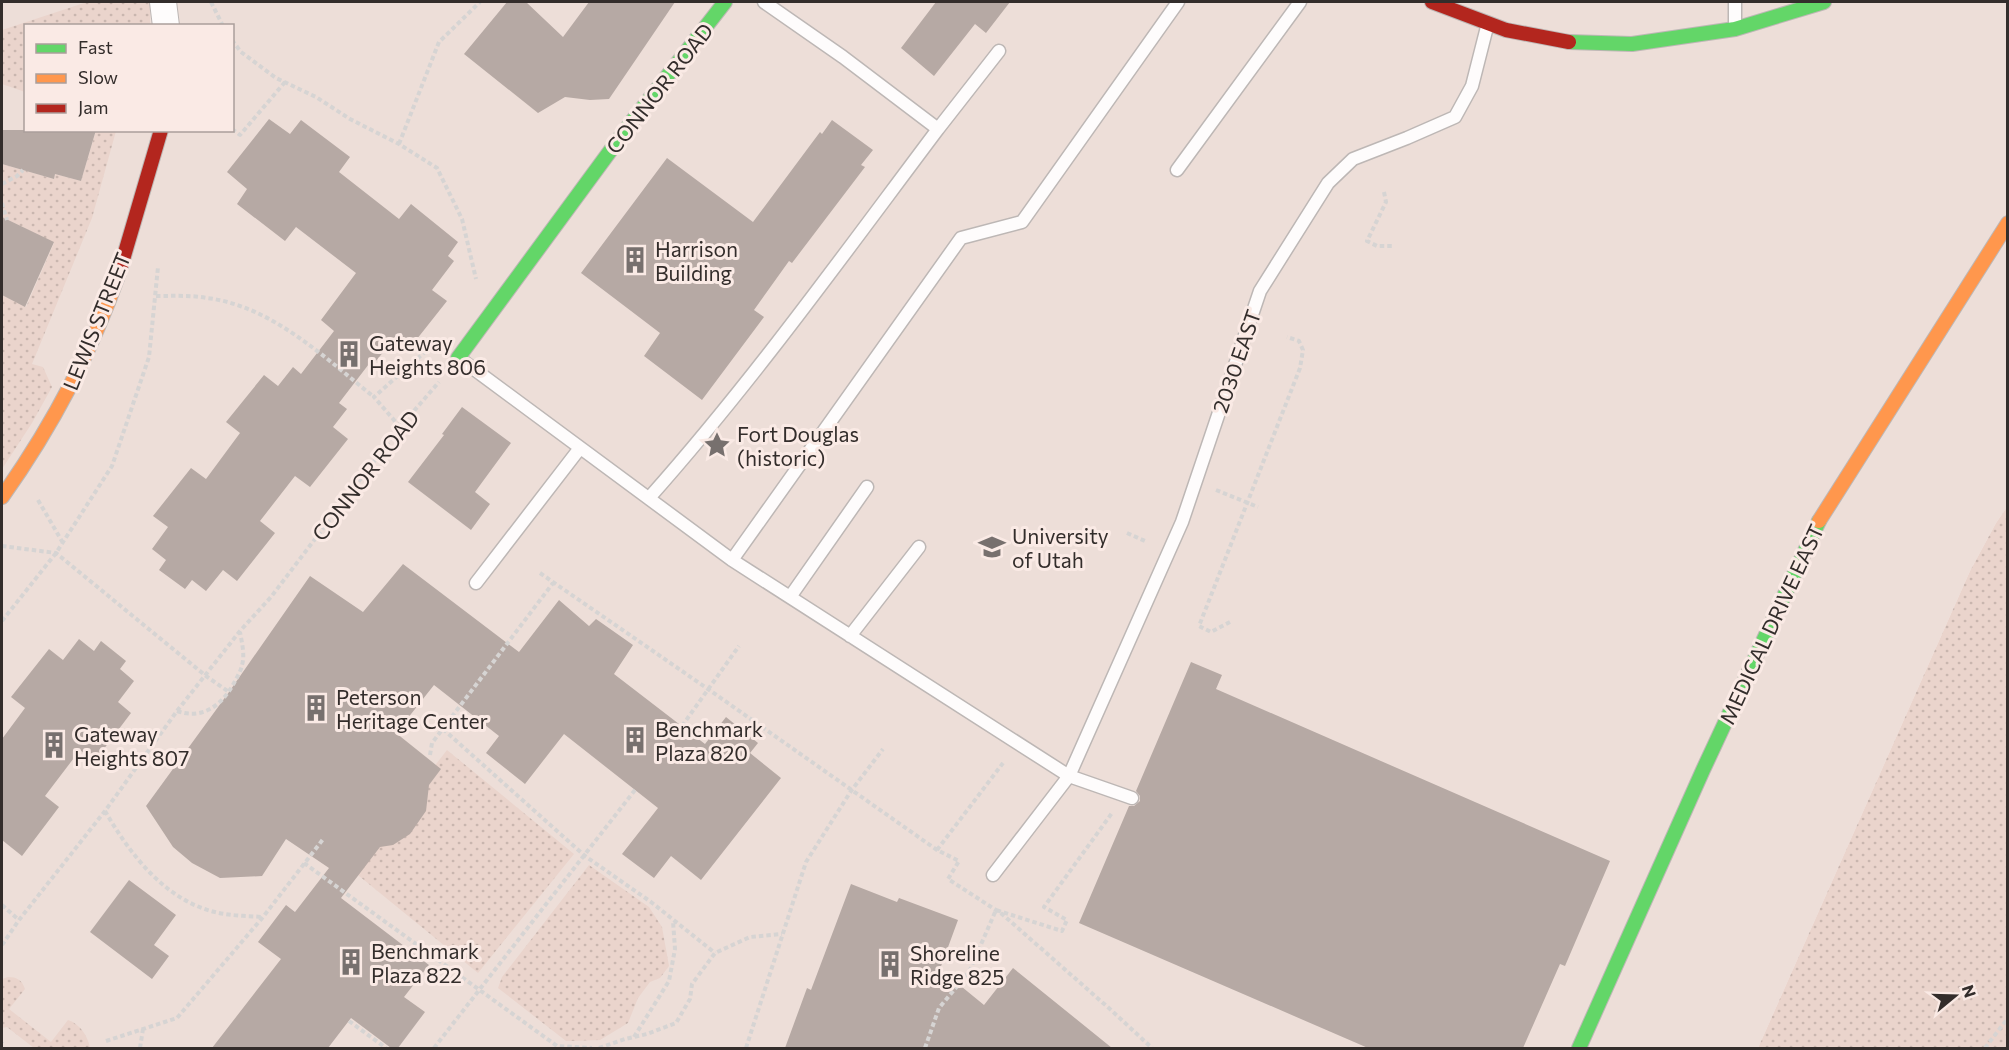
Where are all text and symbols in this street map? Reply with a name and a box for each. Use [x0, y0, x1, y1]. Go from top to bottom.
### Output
street label: CONNOR ROAD [600, 18, 718, 158]
legend [24, 24, 234, 132]
text: Fast [78, 36, 113, 58]
text: Slow [78, 66, 118, 88]
text: Jam [78, 96, 108, 118]
place label: Harrison Building [655, 236, 738, 285]
building icon: Harrison Building [620, 245, 650, 275]
street label: LEWIS STREET [57, 249, 135, 393]
street label: 2030 EAST [1207, 306, 1265, 416]
place label: Gateway Heights 806 [369, 330, 486, 379]
building icon: Gateway Heights 806 [334, 339, 364, 369]
street label: CONNOR ROAD [306, 405, 424, 545]
place label: Fort Douglas (historic) [737, 421, 859, 470]
place icon: Fort Douglas (historic) [702, 430, 732, 460]
street label: MEDICAL DRIVE EAST [1714, 520, 1828, 728]
place label: University of Utah [1012, 523, 1109, 572]
school or university icon: University of Utah [977, 532, 1007, 562]
place label: Peterson Heritage Center [336, 684, 488, 733]
building icon: Peterson Heritage Center [301, 693, 331, 723]
place label: Benchmark Plaza 820 [655, 716, 763, 765]
place label: Gateway Heights 807 [74, 721, 189, 770]
building icon: Benchmark Plaza 820 [620, 725, 650, 755]
building icon: Gateway Heights 807 [39, 730, 69, 760]
place label: Benchmark Plaza 822 [371, 938, 479, 987]
place label: Shoreline Ridge 825 [910, 940, 1004, 989]
building icon: Benchmark Plaza 822 [336, 947, 366, 977]
building icon: Shoreline Ridge 825 [875, 949, 905, 979]
north arrow [1925, 966, 1985, 1026]
text: N [1959, 982, 1981, 1000]

